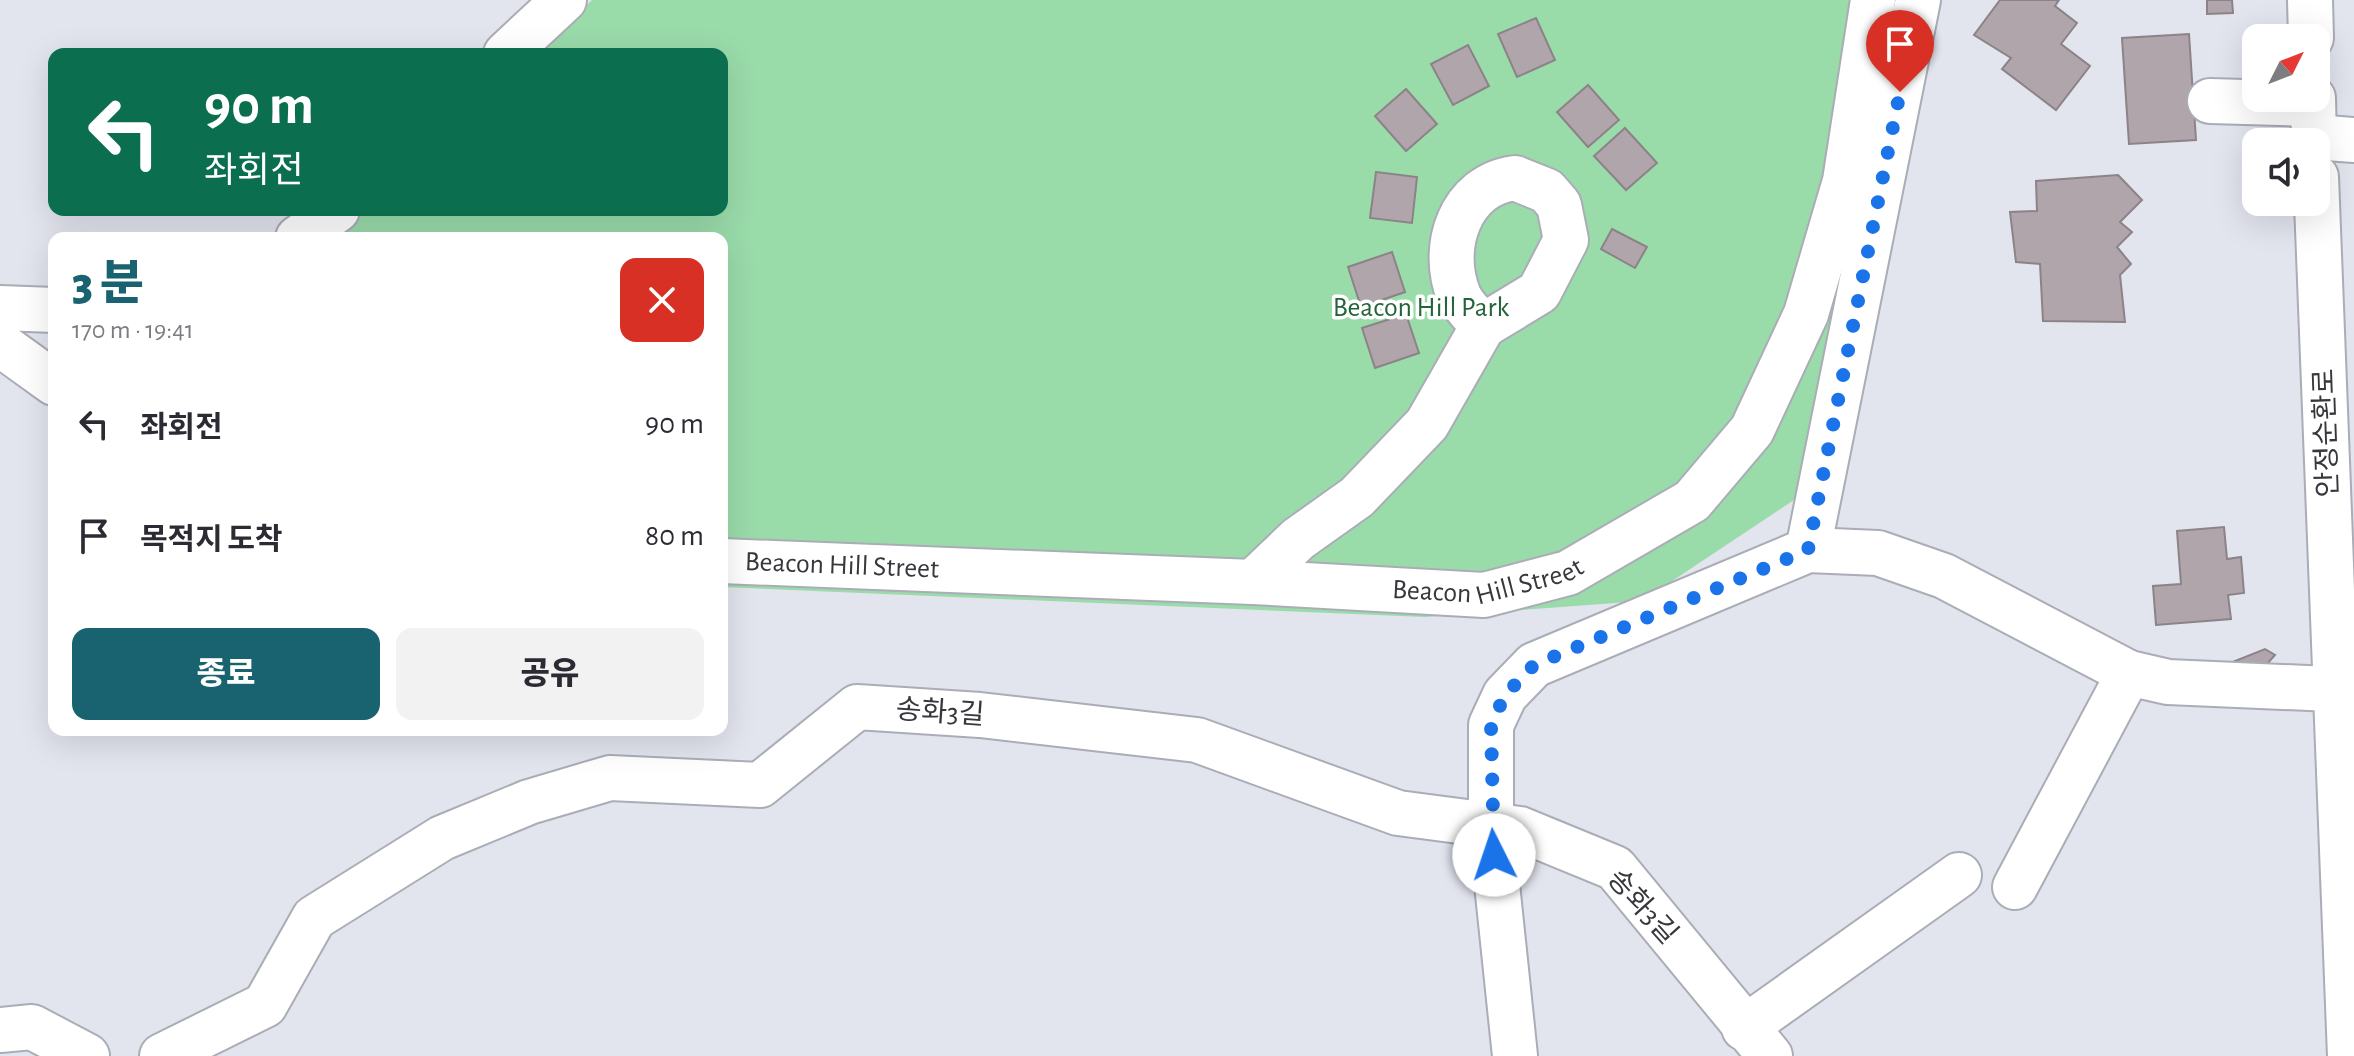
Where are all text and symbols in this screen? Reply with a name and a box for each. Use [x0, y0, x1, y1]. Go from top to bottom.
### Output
pin [1866, 10, 1934, 92]
icon: arrive [1878, 22, 1922, 66]
north arrow [2242, 24, 2330, 112]
map controls [2242, 24, 2330, 216]
text: 90 m [204, 78, 314, 134]
icon: left [72, 80, 176, 184]
button: sound [2242, 128, 2330, 216]
text: 좌회전 [204, 153, 303, 189]
button: close [620, 258, 704, 342]
text: 3 분 [72, 261, 144, 309]
park label: Beacon Hill Park [1333, 294, 1510, 322]
text: 170 m · 19:41 [72, 317, 194, 343]
street label: 안정순환로 [2309, 368, 2343, 498]
icon: left [72, 402, 116, 446]
text: 90 m [645, 409, 704, 439]
text: 좌회전 [140, 413, 223, 443]
icon: arrive [72, 514, 116, 558]
text: 80 m [645, 521, 704, 551]
text: 목적지 도착 [140, 525, 283, 555]
street label: Beacon Hill Street [744, 548, 940, 584]
street label: Beacon Hill Street [1391, 553, 1589, 611]
button: 종료 [72, 628, 380, 720]
button: 공유 [396, 628, 704, 720]
street label: 송화3길 [895, 694, 985, 730]
position arrow [1452, 813, 1536, 897]
street label: 송화3길 [1602, 863, 1684, 949]

